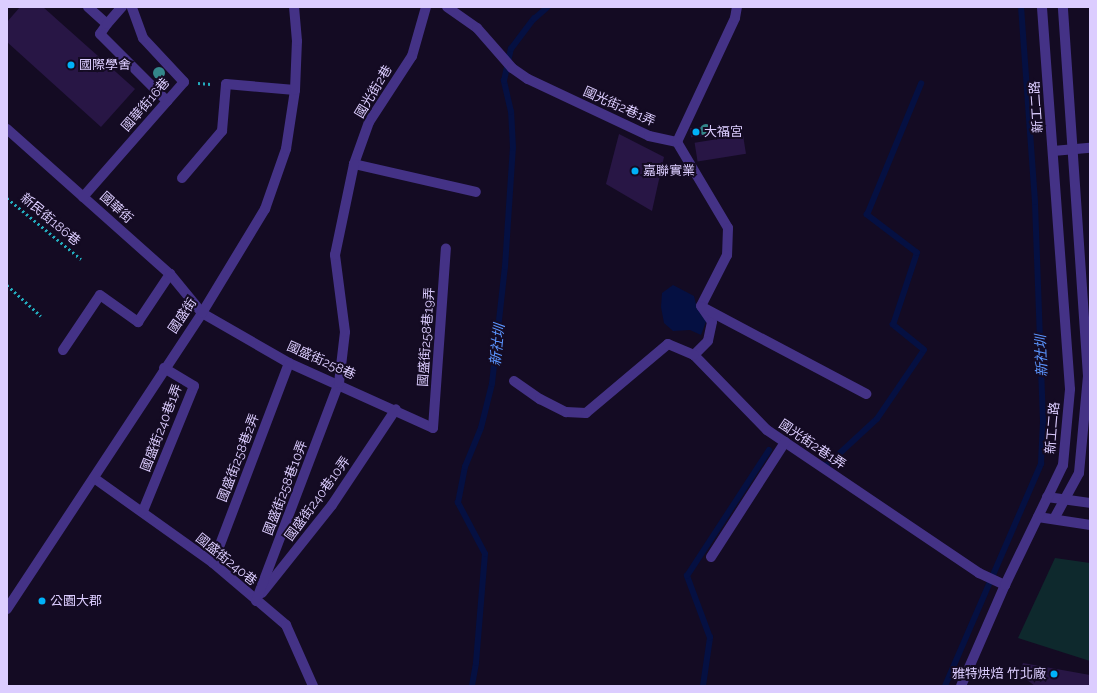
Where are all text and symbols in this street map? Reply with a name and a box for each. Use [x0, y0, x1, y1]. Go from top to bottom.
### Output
place label: 國際學舍 [79, 57, 131, 73]
marker: 國際學舍 [66, 60, 76, 70]
street label: 國光街2巷 [352, 63, 396, 121]
street label: 國華街16巷 [119, 75, 173, 135]
street label: 新工二路 [1027, 81, 1047, 133]
street label: 國光街2巷1弄 [581, 84, 657, 130]
place label: 大福宮 [704, 124, 743, 140]
marker: 大福宮 [691, 127, 701, 137]
place label: 嘉聯實業 [643, 163, 695, 179]
marker: 嘉聯實業 [630, 166, 640, 176]
street label: 國華街 [96, 189, 136, 227]
street label: 新民街186巷 [17, 191, 83, 249]
street label: 國盛街258巷19弄 [416, 287, 438, 387]
street label: 國盛街 [166, 295, 200, 337]
water label: 新社圳 [486, 323, 508, 367]
water label: 新社圳 [1032, 335, 1050, 377]
street label: 國盛街258巷 [284, 339, 358, 383]
street label: 國盛街240巷1弄 [138, 382, 186, 474]
street label: 新工二路 [1043, 401, 1063, 455]
street label: 國盛街258巷2弄 [215, 412, 263, 504]
street label: 國光街2巷1弄 [776, 417, 848, 473]
street label: 國盛街258巷10弄 [261, 438, 311, 538]
street label: 國盛街240巷10弄 [282, 454, 354, 544]
street label: 國盛街240巷 [192, 531, 260, 589]
place label: 公園大郡 [50, 593, 102, 609]
marker: 公園大郡 [37, 596, 47, 606]
place label: 雅特烘焙 竹北廠 [952, 666, 1046, 682]
marker: 雅特烘焙 竹北廠 [1049, 669, 1059, 679]

